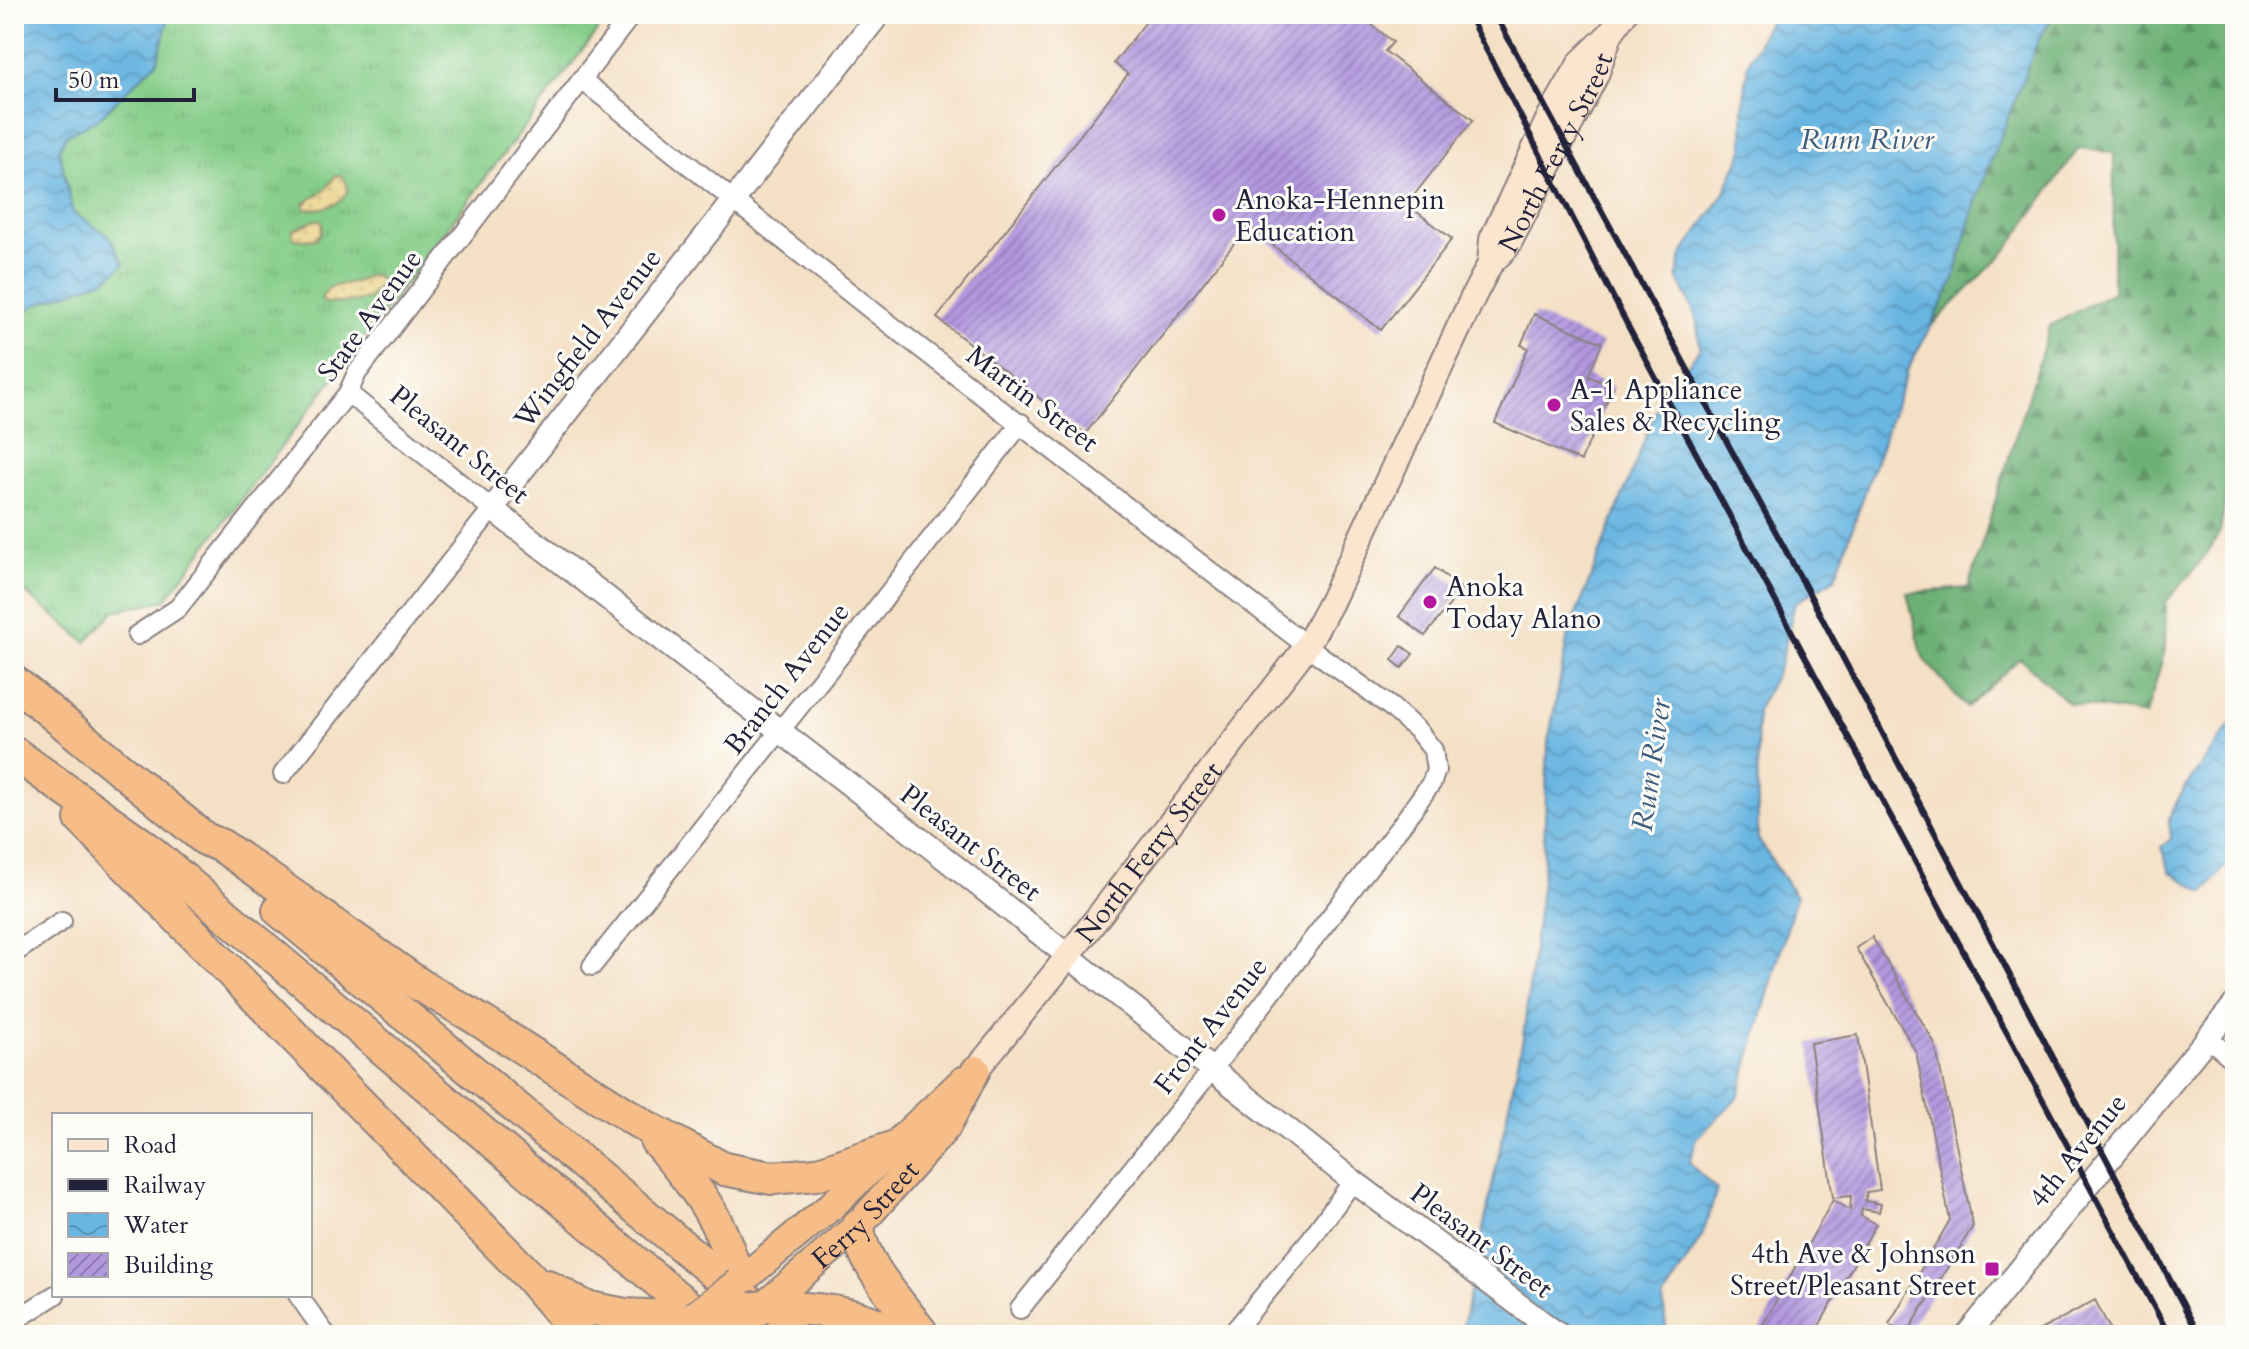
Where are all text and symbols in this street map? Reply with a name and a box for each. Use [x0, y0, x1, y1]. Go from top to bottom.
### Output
street label: North Ferry Street [1489, 48, 1622, 259]
scale bar [56, 52, 194, 102]
text: 50 m [68, 64, 120, 97]
water label: Rum River [1800, 119, 1935, 160]
place label: Anoka-Hennepin Education [1235, 181, 1445, 251]
marker: Anoka-Hennepin Education [1210, 206, 1228, 224]
street label: Wingfield Avenue [505, 241, 670, 437]
street label: State Avenue [309, 242, 431, 389]
street label: Martin Street [959, 337, 1106, 461]
place label: A-1 Appliance Sales & Recycling [1570, 371, 1781, 441]
street label: Pleasant Street [382, 377, 537, 513]
marker: A-1 Appliance Sales & Recycling [1545, 396, 1563, 414]
place label: Anoka Today Alano [1446, 568, 1601, 638]
marker: Anoka Today Alano [1421, 593, 1439, 611]
street label: Branch Avenue [715, 595, 858, 763]
water label: Rum River [1622, 695, 1681, 834]
street label: North Ferry Street [1067, 754, 1231, 951]
street label: Pleasant Street [892, 776, 1049, 910]
street label: Front Avenue [1145, 949, 1276, 1102]
street label: 4th Avenue [2020, 1085, 2136, 1216]
legend [52, 1113, 312, 1297]
text: Road [124, 1129, 177, 1162]
street label: Ferry Street [804, 1152, 928, 1278]
text: Railway [124, 1169, 206, 1202]
street label: Pleasant Street [1402, 1175, 1561, 1307]
text: Water [123, 1209, 188, 1242]
place label: 4th Ave & Johnson Street/Pleasant Street [1730, 1235, 1976, 1305]
text: Building [124, 1249, 214, 1282]
marker: 4th Ave & Johnson Street/Pleasant Street [1983, 1260, 2001, 1278]

